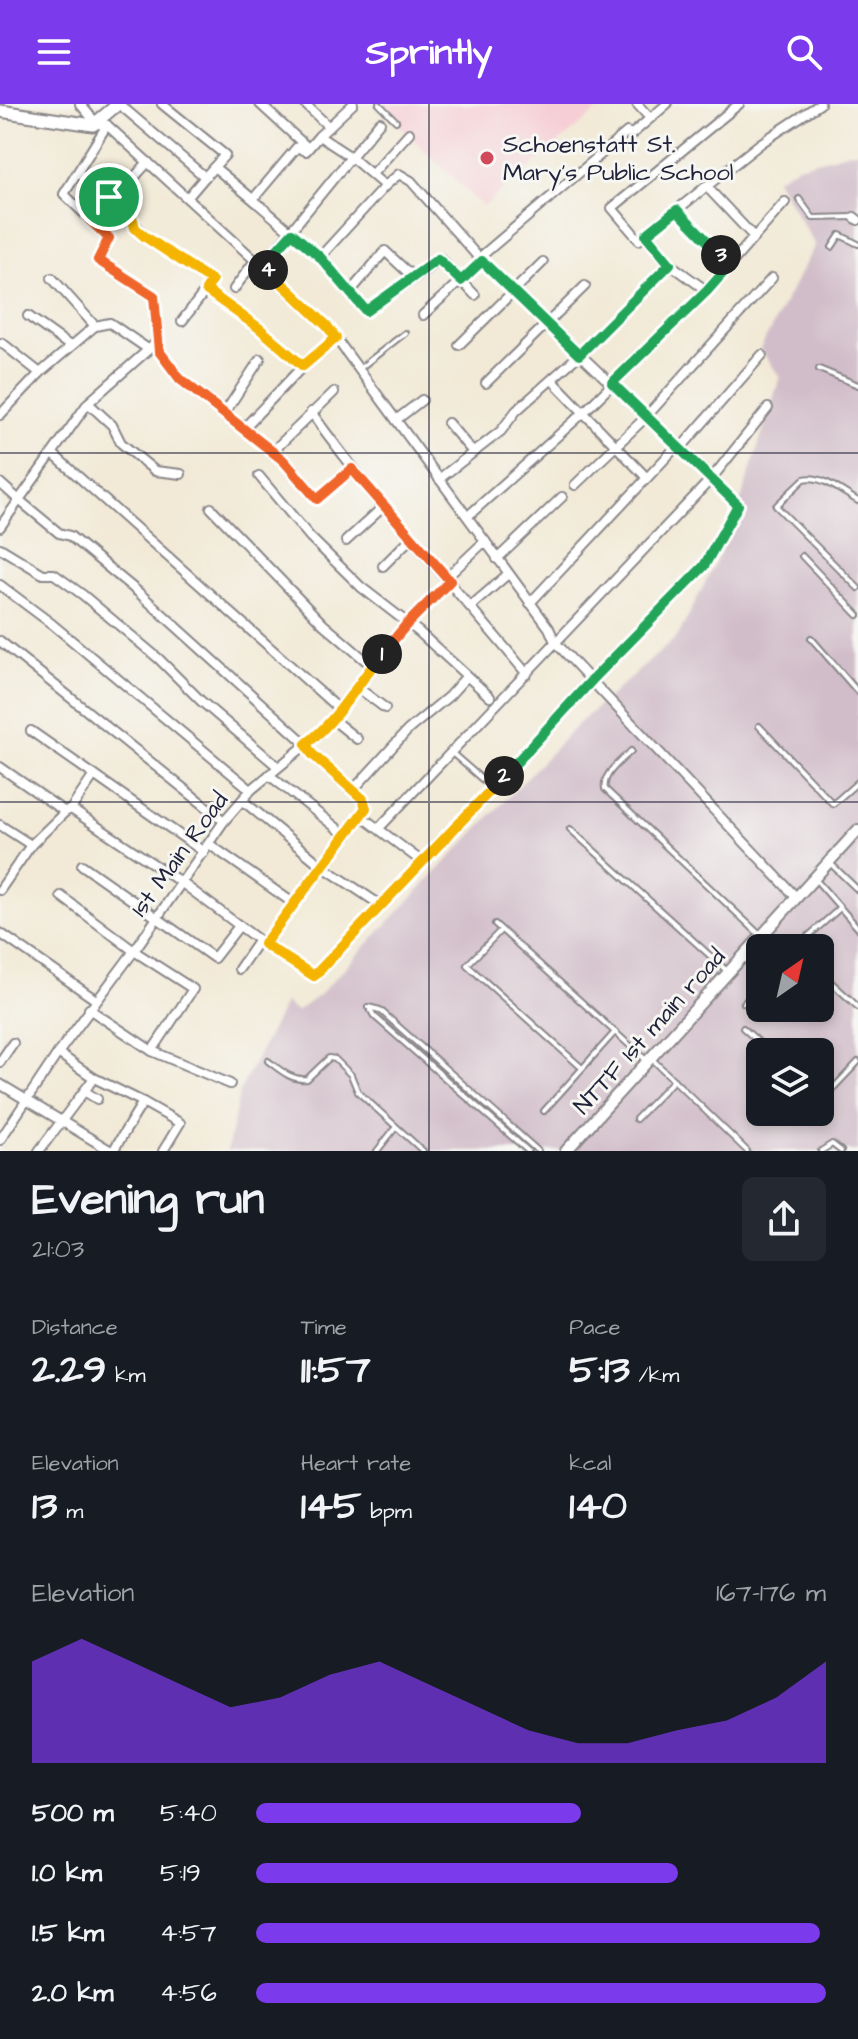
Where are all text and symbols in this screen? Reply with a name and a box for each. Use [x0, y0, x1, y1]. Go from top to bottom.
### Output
text: Sprintly [366, 27, 492, 78]
icon: menu [32, 30, 76, 74]
icon: search [782, 30, 826, 74]
place label: Schoenstatt St. Mary's Public School [503, 128, 733, 191]
marker: Schoenstatt St. Mary's Public School [478, 149, 496, 167]
pin [75, 163, 143, 231]
icon: arrive [87, 175, 131, 219]
pin: 3 [701, 235, 741, 275]
text: 3 [715, 239, 727, 270]
pin: 4 [248, 250, 288, 290]
text: 4 [261, 254, 275, 285]
pin: 1 [362, 634, 402, 674]
text: 1 [381, 638, 383, 669]
pin: 2 [484, 756, 524, 796]
text: 2 [498, 760, 510, 791]
street label: 1st Main Road [123, 785, 237, 924]
north arrow [746, 934, 834, 1022]
map controls [746, 934, 834, 1126]
street label: NTTF 1st main road [566, 941, 734, 1122]
button: layers [746, 1038, 834, 1126]
text: Evening run [32, 1170, 264, 1231]
button: share [742, 1177, 826, 1261]
text: 21:03 [32, 1231, 84, 1267]
text: Distance [32, 1312, 118, 1343]
text: Time [301, 1312, 347, 1343]
text: Pace [569, 1312, 620, 1343]
text: 2.29 [32, 1343, 106, 1398]
text: 11:57 [301, 1343, 371, 1398]
text: 5:13 [569, 1343, 630, 1398]
text: km [106, 1360, 146, 1391]
text: /km [630, 1360, 679, 1391]
text: Elevation [32, 1448, 119, 1479]
text: Heart rate [301, 1448, 411, 1479]
text: kcal [569, 1448, 611, 1479]
text: 13 [32, 1479, 57, 1534]
text: 145 [301, 1479, 361, 1534]
text: 140 [569, 1479, 627, 1534]
text: m [57, 1496, 83, 1527]
text: bpm [361, 1496, 412, 1527]
text: Elevation [32, 1575, 134, 1611]
text: 167–176 m [716, 1575, 826, 1611]
text: 500 m [32, 1795, 114, 1831]
text: 5:40 [160, 1795, 217, 1831]
text: 1.0 km [32, 1855, 102, 1891]
text: 5:19 [160, 1855, 201, 1891]
text: 1.5 km [32, 1915, 104, 1951]
text: 4:57 [160, 1915, 216, 1951]
text: 2.0 km [32, 1975, 114, 2011]
text: 4:56 [160, 1975, 217, 2011]

